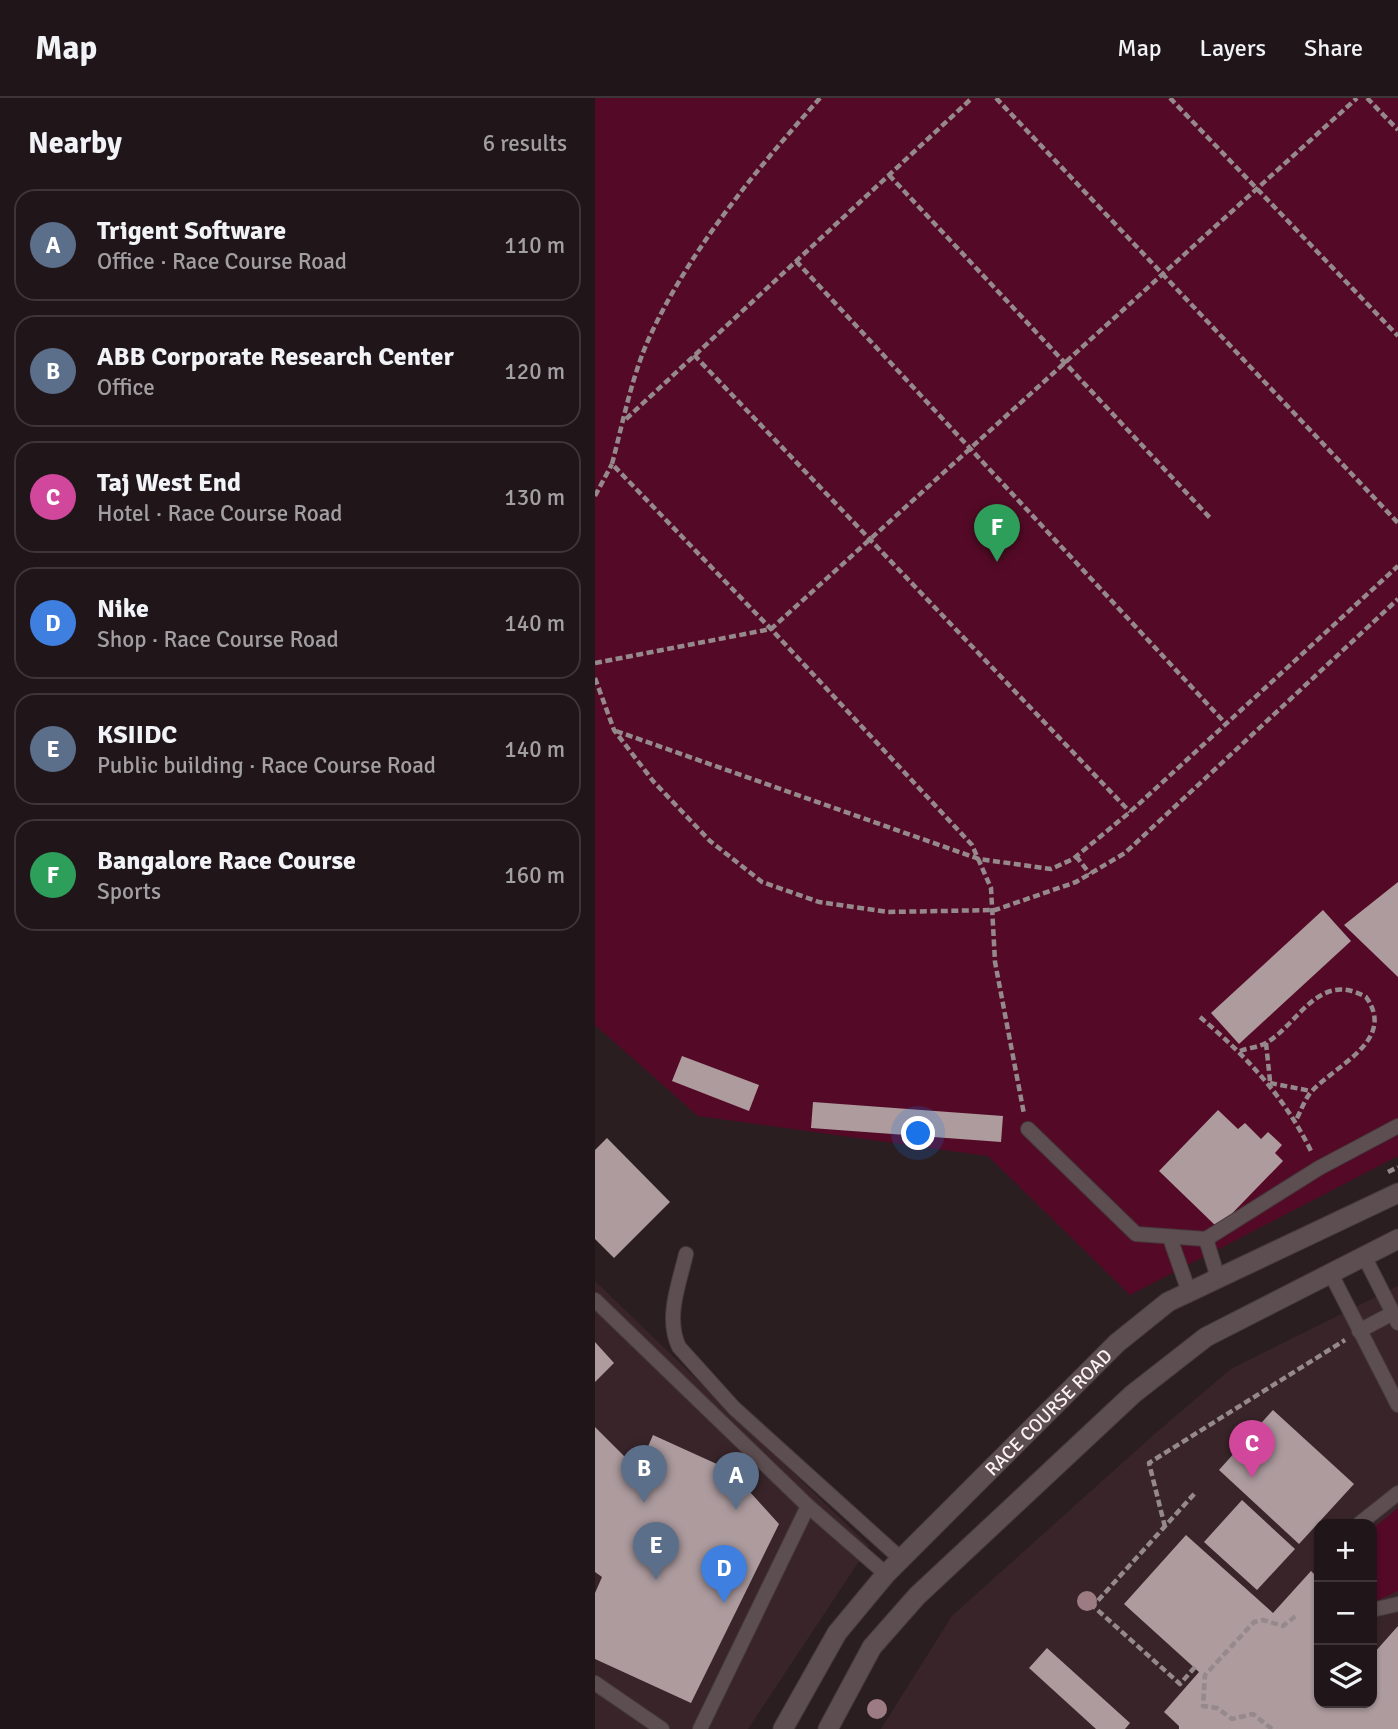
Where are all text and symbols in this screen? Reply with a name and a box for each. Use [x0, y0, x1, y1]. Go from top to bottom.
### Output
text: Map [35, 28, 97, 69]
text: Map [1117, 33, 1162, 63]
text: Layers [1200, 33, 1266, 63]
text: Share [1304, 33, 1363, 63]
text: Nearby [28, 125, 122, 162]
text: 6 results [483, 129, 567, 158]
text: Trigent Software [97, 215, 286, 247]
text: A [46, 231, 60, 260]
text: 110 m [504, 231, 565, 260]
text: Office · Race Course Road [97, 247, 347, 276]
text: ABB Corporate Research Center [97, 341, 454, 373]
text: B [46, 357, 60, 386]
text: 120 m [504, 357, 565, 386]
text: Office [97, 373, 155, 402]
text: Taj West End [97, 467, 241, 499]
text: C [46, 483, 60, 512]
text: 130 m [504, 483, 565, 512]
text: Hotel · Race Course Road [97, 499, 343, 528]
pin: F [974, 504, 1020, 562]
text: Nike [97, 593, 149, 625]
text: D [45, 609, 61, 638]
text: 140 m [504, 609, 565, 638]
text: Shop · Race Course Road [97, 625, 339, 654]
text: KSIIDC [97, 719, 177, 751]
text: E [46, 735, 60, 764]
text: 140 m [504, 735, 565, 764]
text: Public building · Race Course Road [97, 751, 436, 780]
text: Bangalore Race Course [97, 845, 356, 877]
text: F [47, 861, 59, 890]
text: 160 m [504, 861, 565, 890]
text: Sports [97, 877, 161, 906]
your location [901, 1116, 935, 1150]
street label: RACE COURSE ROAD [980, 1344, 1117, 1481]
pin: C [1229, 1420, 1275, 1478]
pin: B [621, 1445, 667, 1503]
pin: A [713, 1452, 759, 1510]
map controls [1314, 1519, 1377, 1708]
button: + [1314, 1519, 1377, 1582]
pin: E [633, 1522, 679, 1580]
pin: D [701, 1545, 747, 1603]
button: − [1314, 1582, 1377, 1645]
button: layers [1314, 1645, 1377, 1708]

